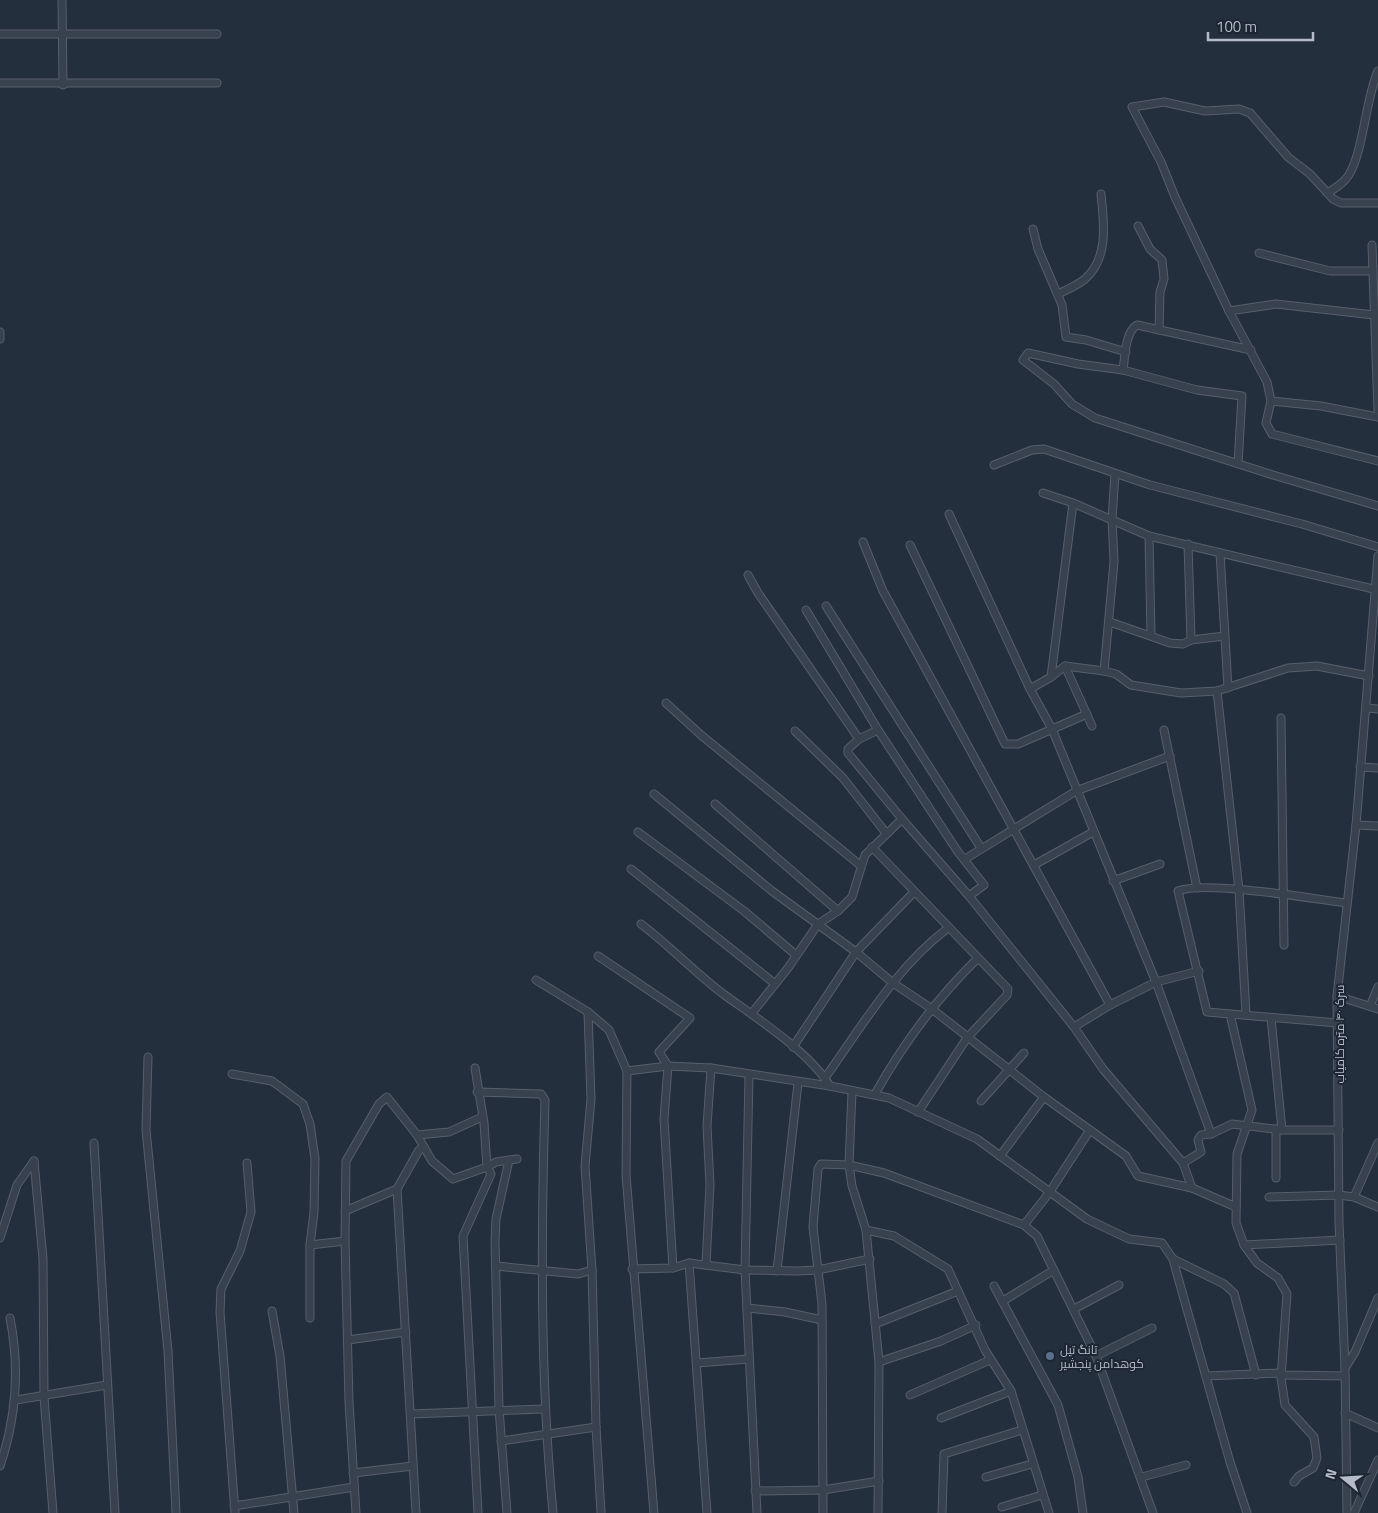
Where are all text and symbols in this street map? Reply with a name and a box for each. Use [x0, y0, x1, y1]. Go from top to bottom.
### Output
scale bar [1208, 10, 1313, 42]
text: 100 m [1216, 15, 1257, 38]
street label: سرک ۴۰ متره کامیاب [1330, 985, 1349, 1083]
place label: تانگ تیل کوهدامن پنجشیر [1059, 1340, 1144, 1373]
marker: تانگ تیل کوهدامن پنجشیر [1044, 1350, 1056, 1362]
north arrow [1318, 1453, 1368, 1503]
text: N [1319, 1466, 1342, 1482]

